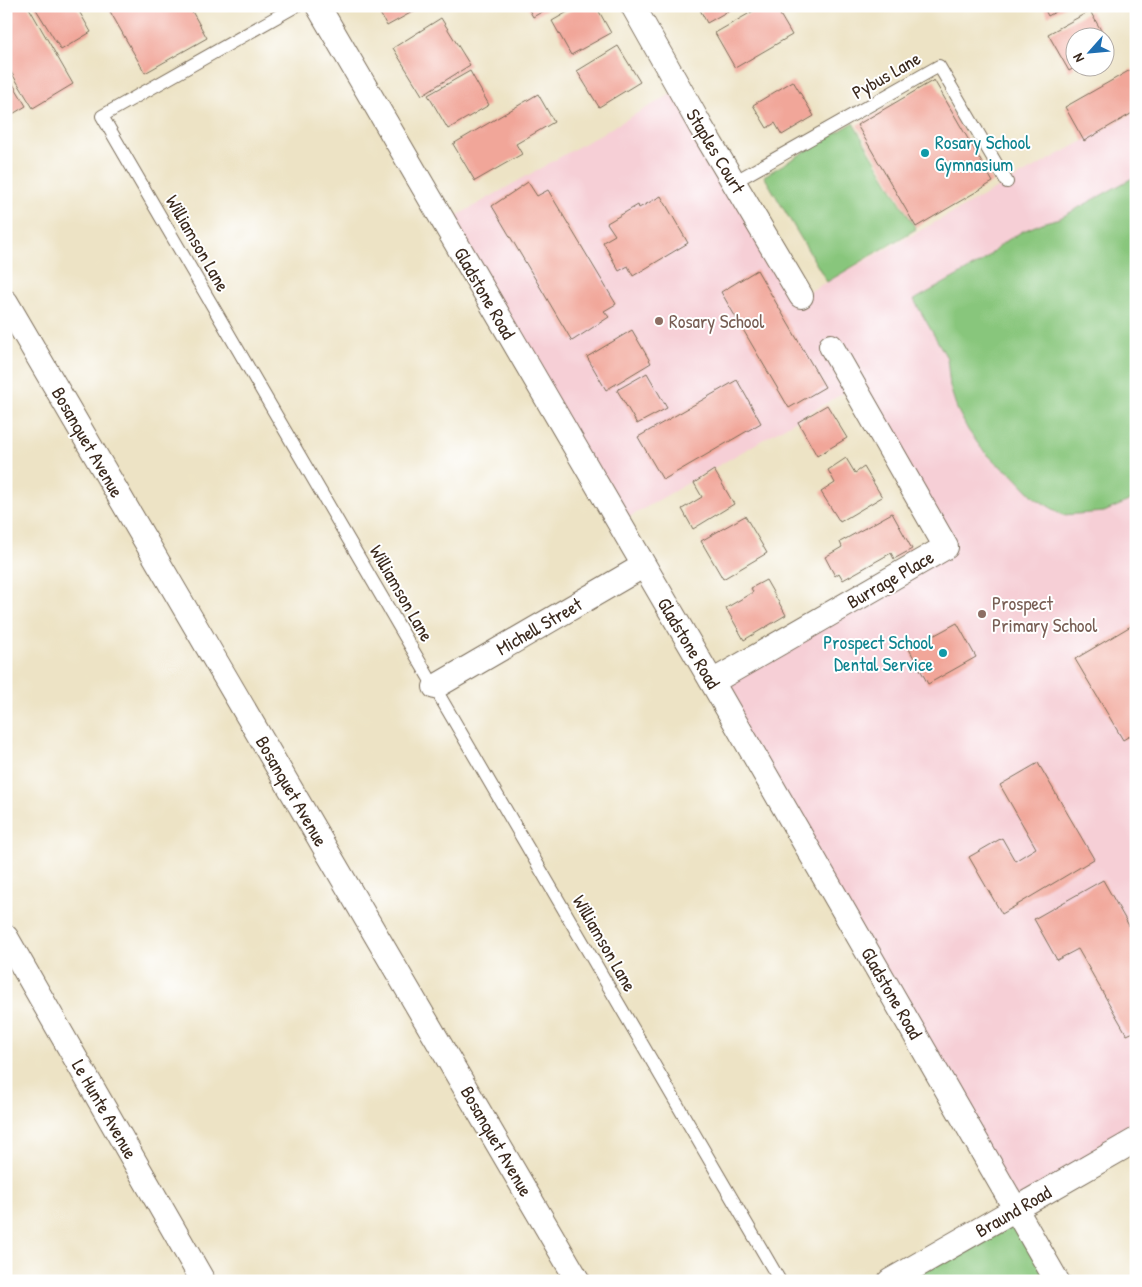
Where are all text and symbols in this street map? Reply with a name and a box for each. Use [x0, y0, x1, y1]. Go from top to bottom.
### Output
north arrow [1064, 28, 1114, 78]
street label: Pybus Lane [847, 45, 925, 105]
text: N [1068, 50, 1088, 66]
street label: Staples Court [680, 104, 752, 199]
place label: Rosary School Gymnasium [935, 129, 1031, 177]
marker: Rosary School Gymnasium [919, 147, 931, 159]
street label: Williamson Lane [160, 190, 236, 296]
street label: Gladstone Road [448, 242, 522, 344]
place label: Rosary School [669, 308, 765, 334]
marker: Rosary School [653, 315, 665, 327]
street label: Bosanquet Avenue [46, 382, 130, 502]
street label: Williamson Lane [364, 540, 440, 646]
street label: Burrage Place [842, 543, 939, 614]
place label: Prospect Primary School [992, 590, 1098, 638]
street label: Michell Street [491, 591, 587, 661]
street label: Gladstone Road [652, 593, 727, 694]
marker: Prospect Primary School [976, 608, 988, 620]
place label: Prospect School Dental Service [823, 629, 934, 677]
marker: Prospect School Dental Service [937, 647, 949, 659]
street label: Bosanquet Avenue [250, 731, 334, 851]
street label: Williamson Lane [567, 890, 643, 996]
street label: Gladstone Road [855, 942, 929, 1044]
street label: Le Hunte Avenue [66, 1055, 144, 1164]
street label: Bosanquet Avenue [455, 1081, 539, 1201]
street label: Braund Road [970, 1179, 1056, 1243]

